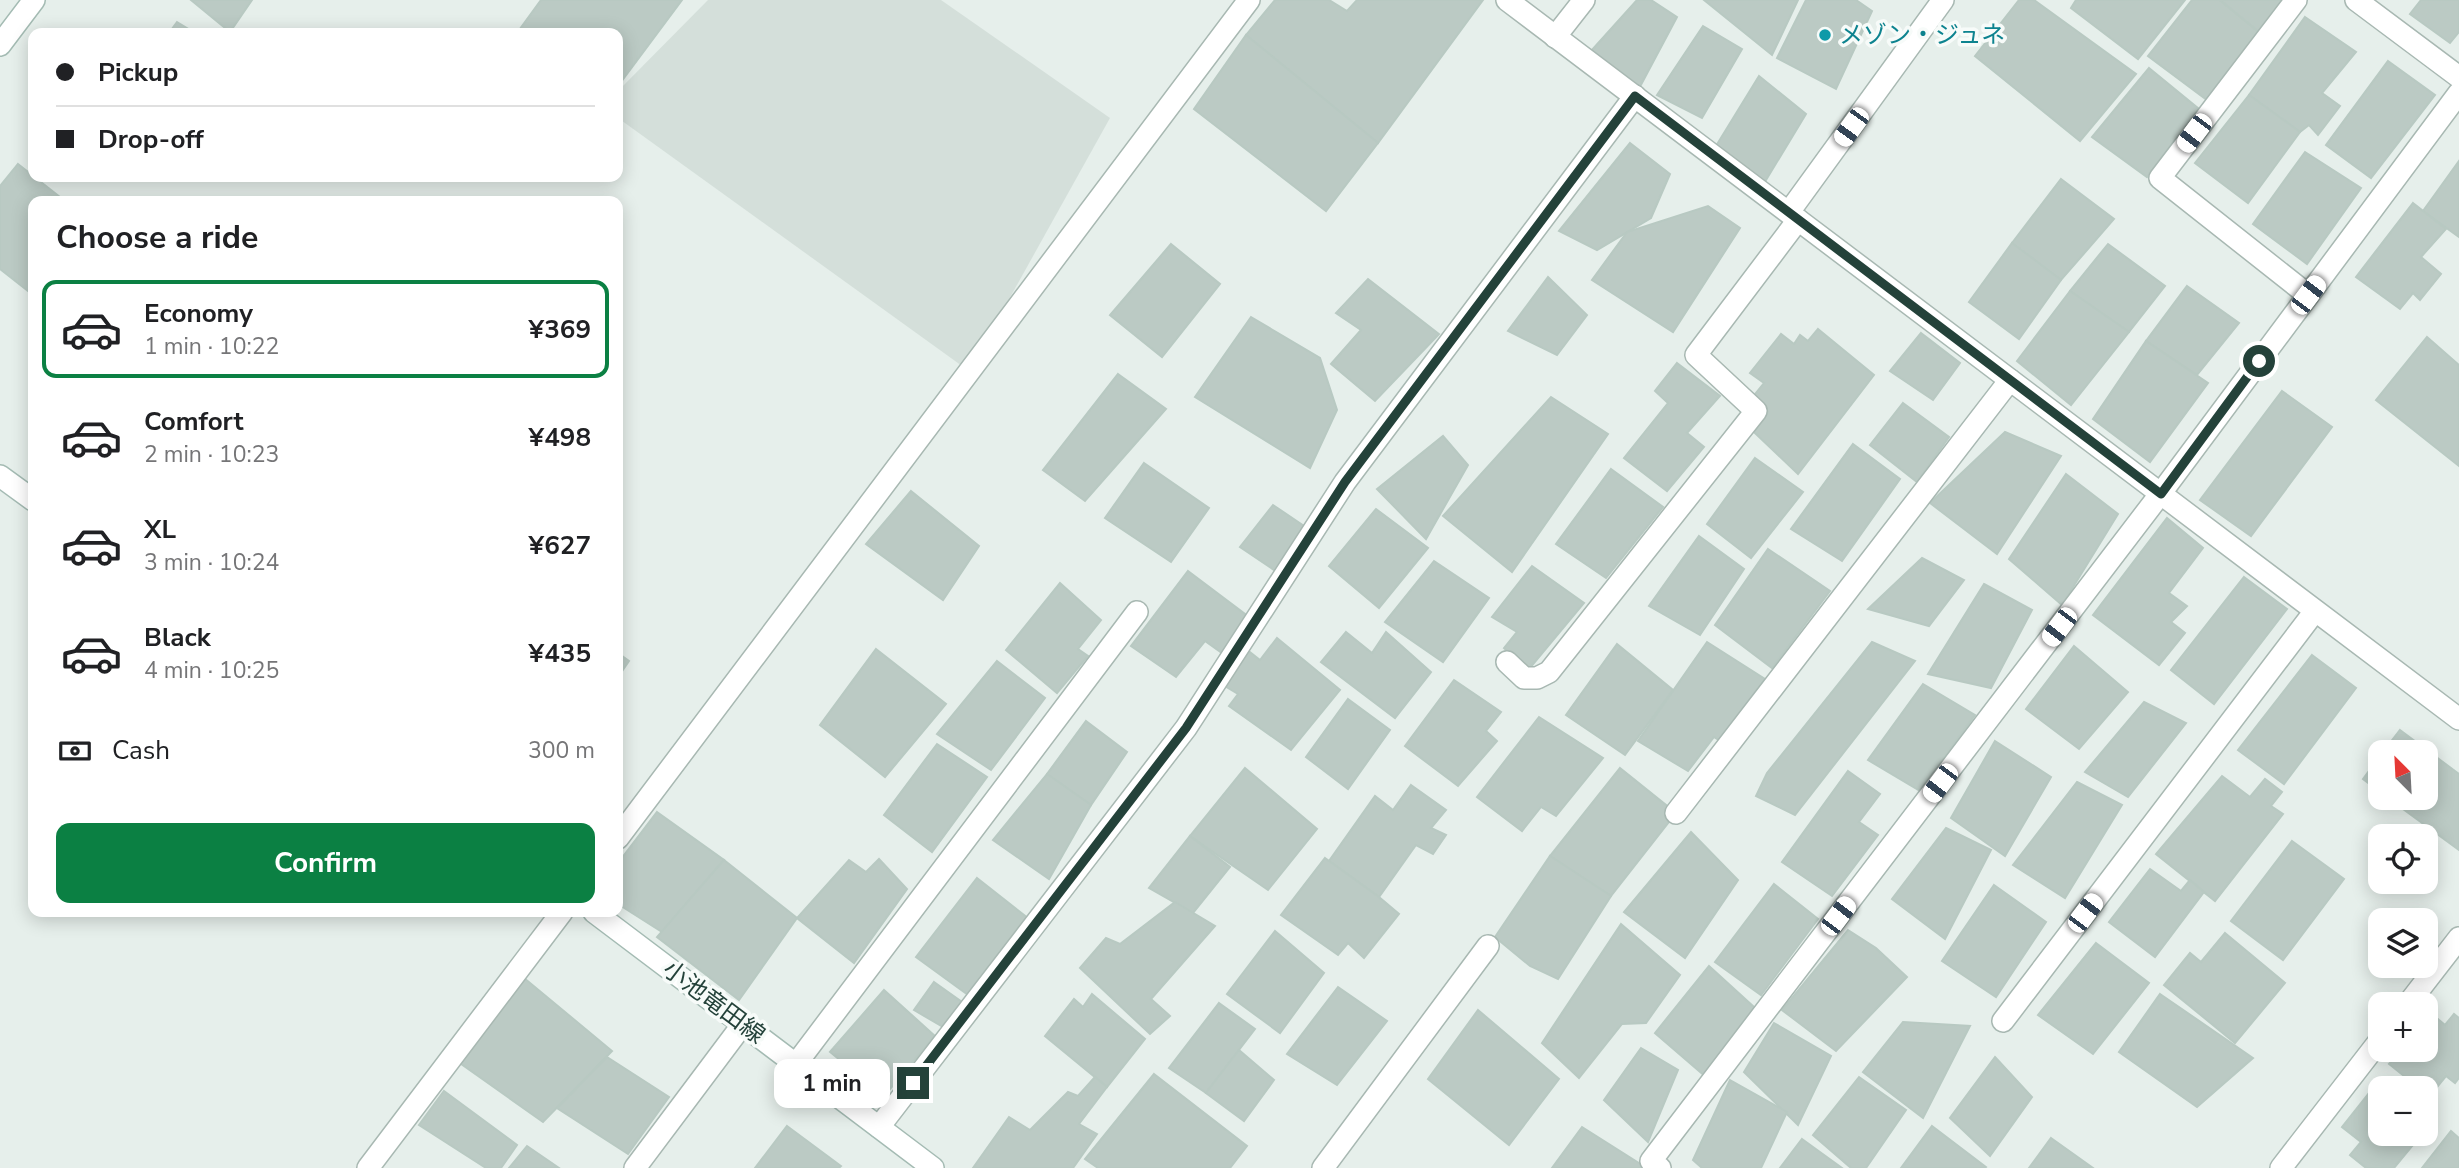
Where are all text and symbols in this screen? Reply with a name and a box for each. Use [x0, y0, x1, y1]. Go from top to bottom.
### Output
place label: メゾン・ジュネ [1839, 19, 2005, 51]
marker: メゾン・ジュネ [1817, 27, 1833, 43]
text: Pickup [98, 55, 178, 90]
car [1831, 104, 1872, 150]
car [2173, 110, 2216, 156]
text: Drop-off [98, 122, 204, 157]
text: Choose a ride [56, 216, 258, 259]
car [2287, 272, 2330, 318]
text: Economy [144, 296, 253, 331]
icon: car [60, 298, 123, 361]
text: ¥369 [529, 312, 591, 347]
text: 1 min · 10:22 [144, 331, 279, 362]
route start [2243, 345, 2275, 377]
text: Comfort [144, 404, 244, 439]
icon: car [60, 406, 123, 469]
text: ¥498 [529, 420, 591, 455]
text: 2 min · 10:23 [144, 439, 279, 470]
text: XL [144, 512, 176, 547]
icon: car [60, 514, 123, 577]
text: ¥627 [529, 528, 591, 563]
text: 3 min · 10:24 [144, 547, 279, 578]
car [2038, 604, 2081, 650]
text: Black [144, 620, 211, 655]
icon: car [60, 622, 123, 685]
text: ¥435 [529, 636, 591, 671]
text: 4 min · 10:25 [144, 655, 279, 686]
icon: cash [56, 732, 94, 770]
text: Cash [112, 733, 170, 768]
text: 300 m [528, 735, 595, 766]
north arrow [2368, 740, 2438, 810]
map controls [2368, 740, 2438, 1146]
car [1919, 760, 1962, 806]
button: Confirm [56, 823, 595, 903]
button: locate [2368, 824, 2438, 894]
car [2064, 890, 2107, 936]
car [1817, 893, 1860, 939]
button: layers [2368, 908, 2438, 978]
street label: 小池竜田線 [656, 953, 772, 1051]
button: + [2368, 992, 2438, 1062]
callout: 1 min [773, 1058, 888, 1108]
route end [897, 1067, 929, 1099]
text: 1 min [802, 1068, 862, 1099]
button: − [2368, 1076, 2438, 1146]

